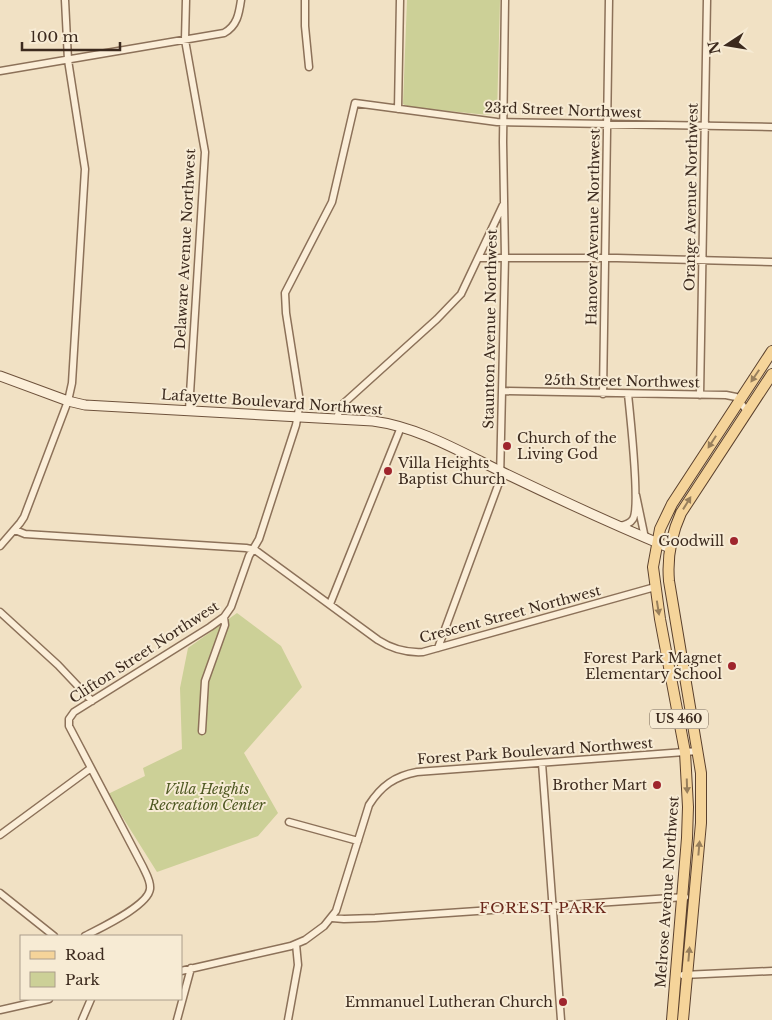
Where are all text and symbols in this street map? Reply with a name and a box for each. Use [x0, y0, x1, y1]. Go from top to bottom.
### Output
scale bar [22, 20, 120, 52]
north arrow [702, 20, 752, 70]
text: 100 m [30, 27, 79, 46]
text: N [704, 39, 724, 56]
street label: 23rd Street Northwest [484, 98, 643, 122]
street label: Orange Avenue Northwest [680, 102, 702, 291]
street label: Hanover Avenue Northwest [582, 128, 604, 325]
street label: Delaware Avenue Northwest [171, 147, 199, 350]
street label: Staunton Avenue Northwest [479, 228, 501, 429]
one-way arrow [750, 369, 760, 383]
street label: 25th Street Northwest [544, 371, 701, 391]
street label: Lafayette Boulevard Northwest [160, 385, 384, 419]
place label: Church of the Living God [517, 429, 617, 463]
one-way arrow [707, 436, 717, 449]
marker: Church of the Living God [501, 440, 513, 452]
place label: Villa Heights Baptist Church [397, 454, 506, 488]
marker: Villa Heights Baptist Church [382, 465, 394, 477]
one-way arrow [682, 496, 692, 510]
place label: Goodwill [658, 532, 724, 550]
marker: Goodwill [728, 535, 740, 547]
street label: Crescent Street Northwest [417, 581, 603, 647]
street label: Clifton Street Northwest [66, 597, 223, 707]
one-way arrow [655, 601, 663, 617]
place label: Forest Park Magnet Elementary School [583, 649, 723, 683]
marker: Forest Park Magnet Elementary School [726, 660, 738, 672]
road number: US 460 [650, 710, 708, 729]
street label: Forest Park Boulevard Northwest [416, 734, 654, 768]
place label: Brother Mart [552, 776, 648, 794]
one-way arrow [684, 778, 692, 794]
marker: Brother Mart [651, 779, 663, 791]
park label: Villa Heights Recreation Center [148, 780, 266, 814]
street label: Melrose Avenue Northwest [651, 795, 683, 989]
one-way arrow [695, 840, 703, 856]
district label: FOREST PARK [479, 898, 607, 917]
legend [20, 935, 182, 1000]
text: Road [65, 945, 105, 964]
one-way arrow [685, 946, 693, 962]
text: Park [65, 970, 101, 989]
place label: Emmanuel Lutheran Church [345, 993, 553, 1011]
marker: Emmanuel Lutheran Church [557, 996, 569, 1008]

